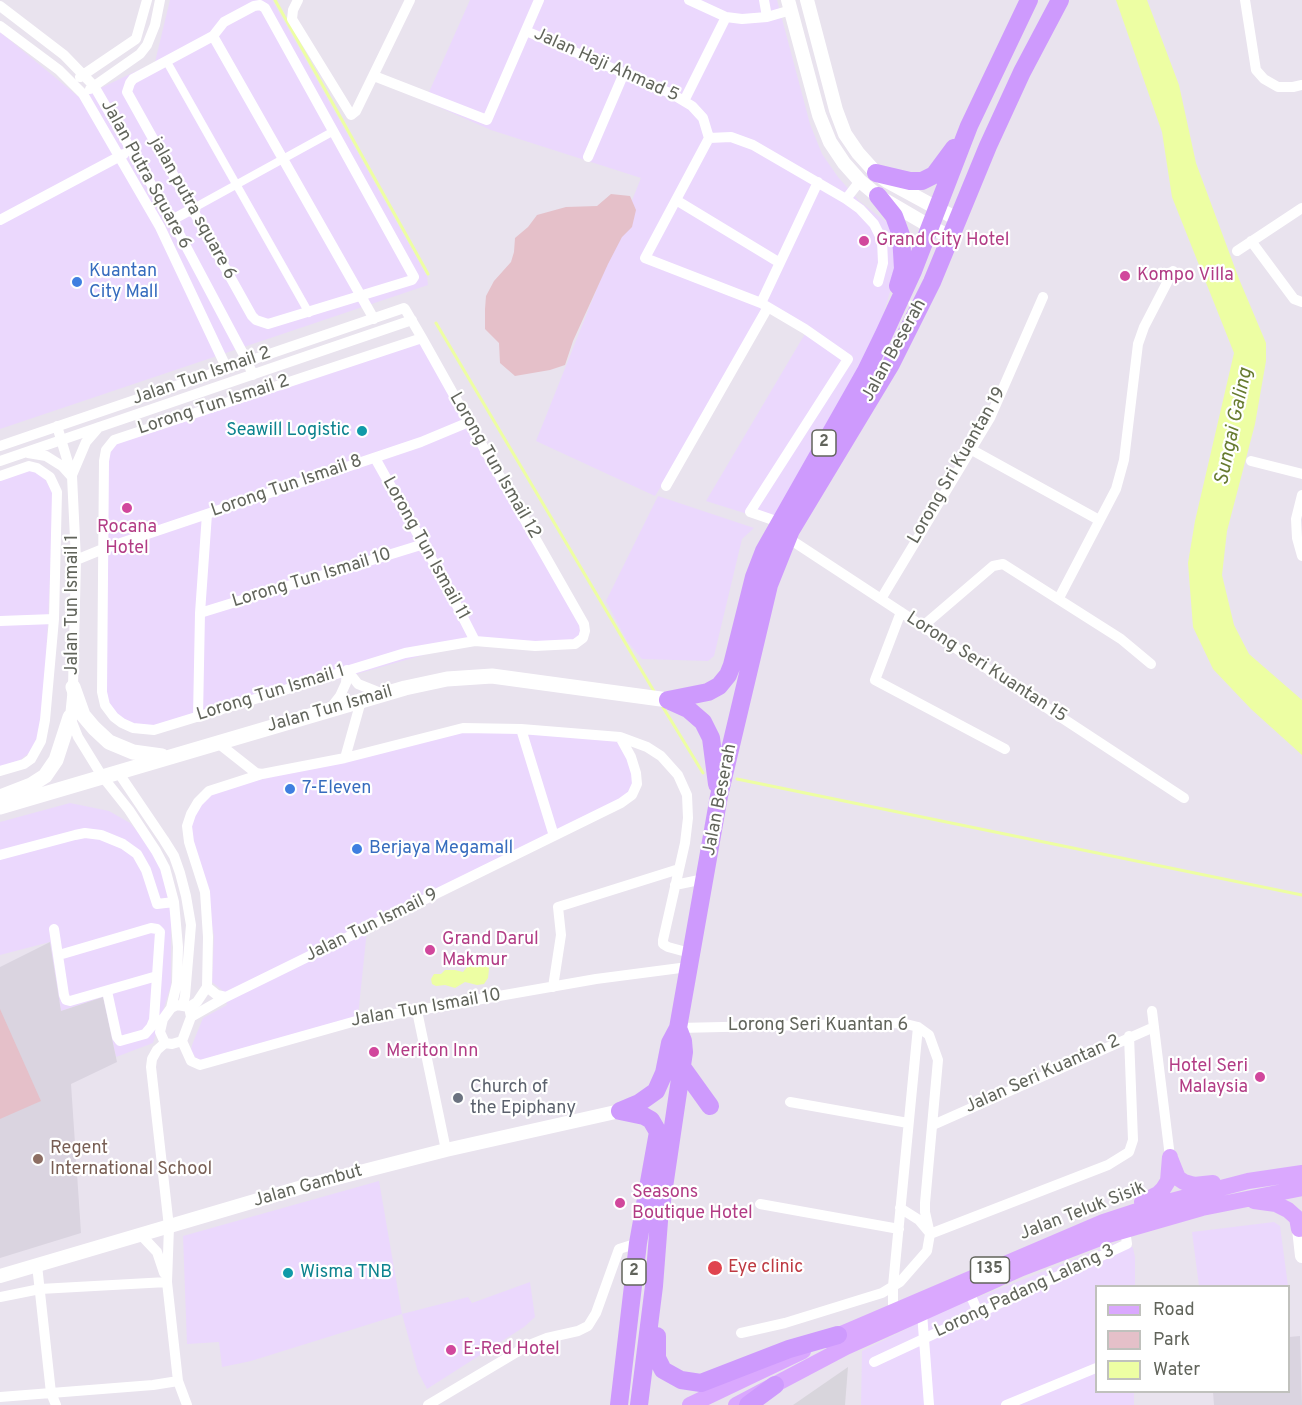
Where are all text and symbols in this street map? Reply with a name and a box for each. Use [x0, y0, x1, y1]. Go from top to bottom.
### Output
street label: Jalan Haji Ahmad 5 [530, 24, 682, 108]
street label: Jalan Putra Square 6 [95, 97, 195, 253]
street label: jalan putra square 6 [144, 134, 240, 284]
place label: Grand City Hotel [876, 230, 1009, 252]
marker: Grand City Hotel [857, 234, 871, 248]
place label: Kuantan City Mall [89, 261, 158, 304]
place label: Kompo Villa [1137, 265, 1234, 287]
marker: Kompo Villa [1118, 269, 1132, 283]
marker: Kuantan City Mall [70, 275, 84, 289]
street label: Jalan Beserah [858, 296, 932, 406]
street label: Jalan Tun Ismail 2 [130, 343, 274, 411]
water label: Sungai Galing [1211, 366, 1259, 488]
street label: Lorong Tun Ismail 2 [135, 371, 293, 441]
street label: Lorong Sri Kuantan 19 [904, 384, 1012, 548]
street label: Lorong Tun Ismail 12 [443, 389, 545, 543]
place label: Seawill Logistic [226, 420, 350, 442]
marker: Seawill Logistic [355, 424, 369, 438]
road number: 2 [812, 430, 836, 456]
street label: Lorong Tun Ismail 8 [209, 451, 365, 523]
street label: Lorong Tun Ismail 11 [377, 474, 473, 624]
marker: Rocana Hotel [120, 501, 134, 515]
place label: Rocana Hotel [97, 517, 157, 560]
street label: Jalan Tun Ismail 1 [62, 535, 84, 675]
street label: Lorong Tun Ismail 10 [230, 544, 394, 614]
street label: Lorong Seri Kuantan 15 [901, 608, 1071, 728]
street label: Lorong Tun Ismail 1 [194, 661, 348, 727]
street label: Jalan Tun Ismail [265, 682, 395, 738]
street label: Jalan Beserah [700, 742, 742, 858]
place label: 7-Eleven [302, 778, 371, 800]
marker: 7-Eleven [283, 782, 297, 796]
place label: Berjaya Megamall [369, 838, 513, 860]
marker: Berjaya Megamall [350, 842, 364, 856]
street label: Jalan Tun Ismail 9 [302, 885, 442, 967]
place label: Grand Darul Makmur [442, 929, 539, 972]
marker: Grand Darul Makmur [423, 943, 437, 957]
street label: Jalan Tun Ismail 10 [349, 985, 503, 1033]
street label: Lorong Seri Kuantan 6 [728, 1015, 908, 1037]
street label: Jalan Seri Kuantan 2 [962, 1031, 1124, 1119]
place label: Meriton Inn [386, 1041, 478, 1063]
marker: Meriton Inn [367, 1045, 381, 1059]
place label: Hotel Seri Malaysia [1168, 1056, 1248, 1098]
marker: Hotel Seri Malaysia [1253, 1070, 1267, 1084]
place label: Church of the Epiphany [470, 1077, 576, 1120]
marker: Church of the Epiphany [451, 1091, 465, 1105]
place label: Regent International School [50, 1138, 212, 1180]
marker: Regent International School [31, 1152, 45, 1166]
street label: Jalan Gambut [251, 1161, 365, 1213]
street label: Jalan Teluk Sisik [1017, 1178, 1149, 1246]
place label: Seasons Boutique Hotel [632, 1182, 753, 1224]
marker: Seasons Boutique Hotel [613, 1196, 627, 1210]
street label: Lorong Padang Lalang 3 [932, 1241, 1118, 1343]
place label: Eye clinic [728, 1257, 803, 1279]
road number: 135 [970, 1257, 1010, 1283]
road number: 2 [622, 1259, 646, 1285]
marker: Eye clinic [706, 1259, 724, 1277]
place label: Wisma TNB [300, 1262, 392, 1284]
marker: Wisma TNB [281, 1266, 295, 1280]
legend [1095, 1285, 1290, 1393]
text: Road [1153, 1299, 1195, 1322]
text: Park [1153, 1329, 1190, 1352]
place label: E-Red Hotel [463, 1339, 560, 1361]
marker: E-Red Hotel [444, 1343, 458, 1357]
text: Water [1153, 1359, 1200, 1382]

